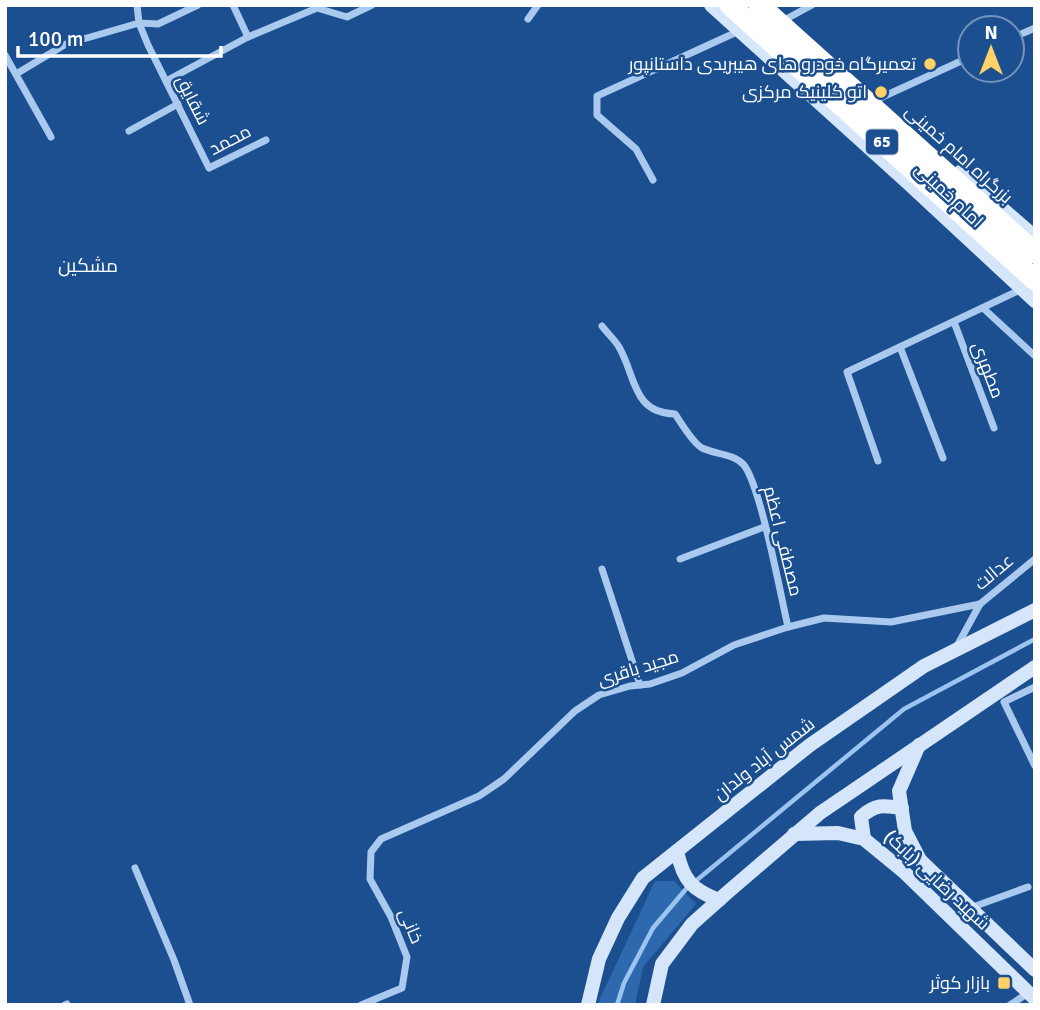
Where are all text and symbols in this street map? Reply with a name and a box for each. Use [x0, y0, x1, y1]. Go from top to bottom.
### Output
scale bar [18, 14, 220, 58]
north arrow [956, 14, 1026, 84]
text: N [984, 21, 998, 45]
text: 100 m [28, 26, 83, 52]
place label: تعمیرگاه خودرو های هیبریدی داستانپور [628, 53, 916, 75]
marker: تعمیرگاه خودرو های هیبریدی داستانپور [922, 56, 938, 72]
street label: شقایق [170, 72, 215, 129]
place label: اتو کلینیک مرکزی [742, 81, 867, 103]
marker: اتو کلینیک مرکزی [873, 84, 889, 100]
street label: بزرگراه امام خمینی [901, 100, 1017, 208]
street label: محمد [205, 120, 255, 160]
road number: 65 [866, 130, 898, 154]
street label: امام خمینی [910, 158, 988, 232]
district label: مشکین [58, 254, 118, 278]
street label: مطهری [967, 339, 1009, 401]
street label: مصطفی اعظم [758, 484, 807, 599]
street label: عدالت [970, 549, 1018, 595]
street label: مجید باقری [595, 645, 681, 691]
street label: شمس آباد ولدان [709, 713, 819, 805]
street label: شهید رضایی (بابک) [880, 825, 994, 935]
street label: خانی [394, 905, 428, 947]
place label: بازار کوثر [929, 972, 990, 994]
marker: بازار کوثر [996, 975, 1012, 991]

